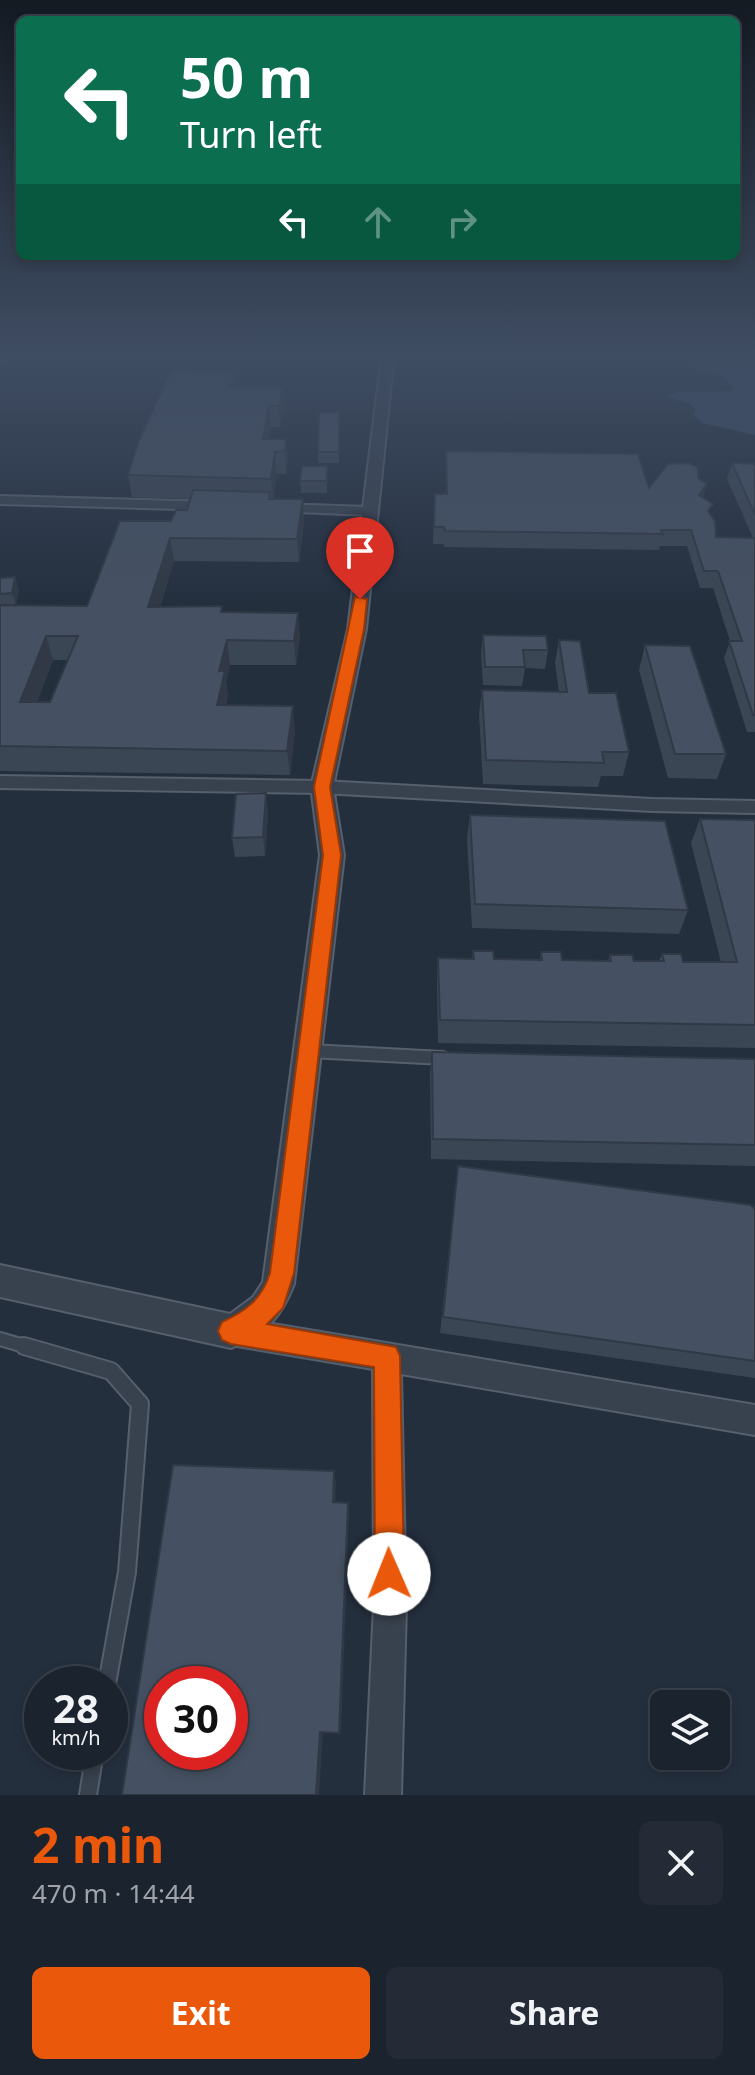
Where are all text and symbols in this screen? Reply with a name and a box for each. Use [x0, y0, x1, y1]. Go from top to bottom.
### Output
text: 50 m [180, 38, 313, 114]
icon: left [48, 48, 152, 152]
text: Turn left [180, 110, 322, 159]
icon: left [272, 200, 316, 244]
icon: ahead [356, 200, 400, 244]
icon: right [440, 200, 484, 244]
pin [326, 517, 394, 599]
icon: arrive [338, 529, 382, 573]
position arrow [347, 1532, 431, 1616]
speed limit sign: 30 [144, 1666, 248, 1770]
text: 28 [53, 1680, 99, 1735]
map controls [650, 1690, 730, 1770]
button: layers [650, 1690, 730, 1770]
text: km/h [51, 1724, 101, 1751]
text: 2 min [32, 1812, 164, 1877]
button: close [639, 1821, 723, 1905]
text: 470 m · 14:44 [32, 1875, 195, 1911]
button: Exit [32, 1967, 370, 2059]
button: Share [386, 1967, 723, 2059]

